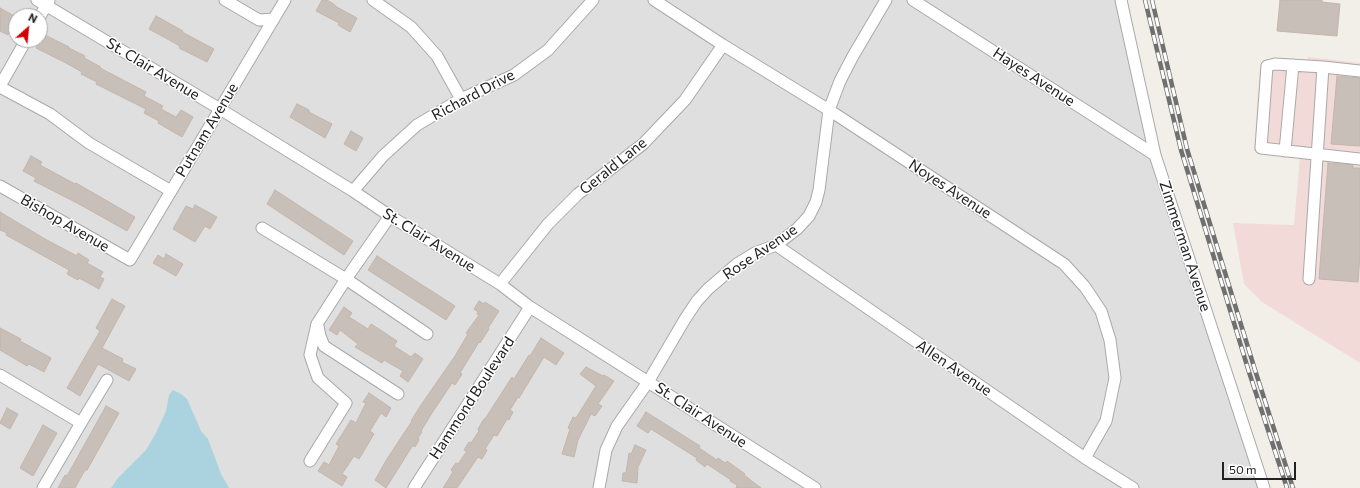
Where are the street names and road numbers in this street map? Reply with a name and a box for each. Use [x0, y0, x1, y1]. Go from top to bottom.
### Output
street label: St. Clair Avenue [103, 34, 203, 104]
street label: Hayes Avenue [990, 44, 1078, 110]
street label: Richard Drive [428, 66, 518, 124]
street label: Putnam Avenue [172, 80, 242, 180]
street label: Gerald Lane [576, 134, 650, 198]
street label: Noyes Avenue [905, 156, 995, 222]
street label: Zimmerman Avenue [1155, 178, 1215, 314]
street label: Bishop Avenue [17, 190, 113, 256]
street label: St. Clair Avenue [379, 204, 479, 276]
street label: Rose Avenue [719, 220, 801, 284]
street label: Hammond Boulevard [426, 333, 518, 463]
street label: Allen Avenue [913, 336, 995, 400]
street label: St. Clair Avenue [652, 379, 750, 451]

